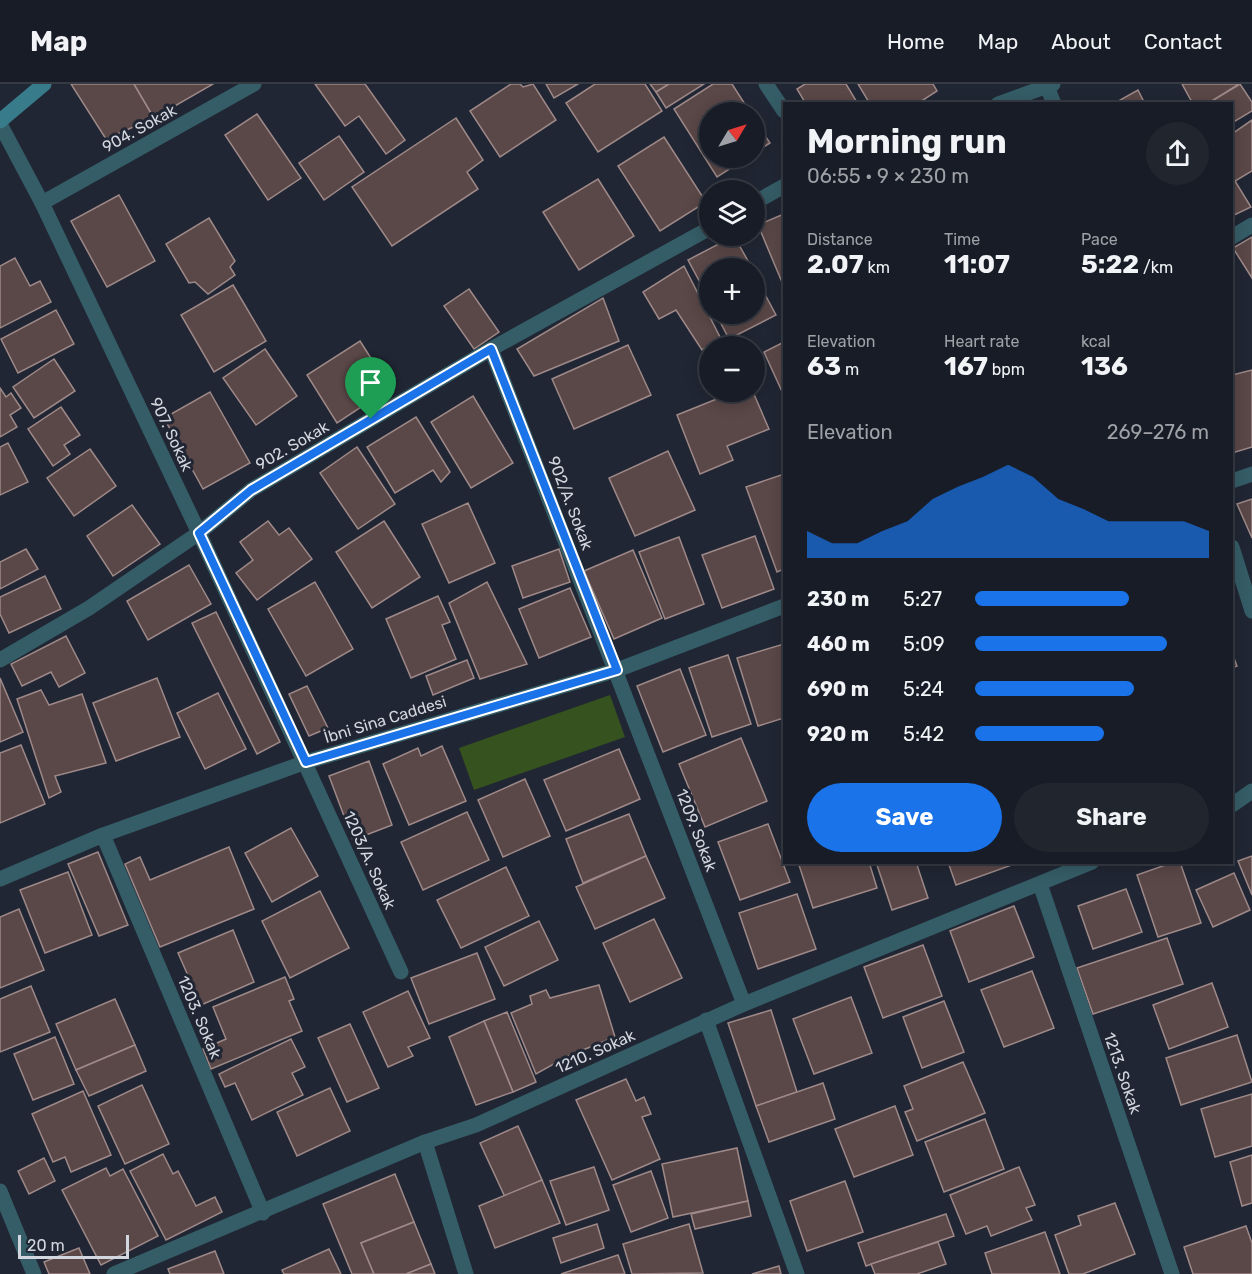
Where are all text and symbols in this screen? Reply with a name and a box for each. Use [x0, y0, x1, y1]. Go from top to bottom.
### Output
text: Map [30, 25, 87, 58]
text: Home [887, 29, 944, 54]
text: Map [977, 29, 1018, 54]
text: About [1051, 29, 1111, 54]
text: Contact [1144, 29, 1222, 54]
street label: 904. Sokak [99, 100, 180, 157]
north arrow [699, 102, 765, 168]
map controls [699, 102, 765, 402]
text: Morning run [807, 122, 1007, 161]
button: share [1146, 122, 1209, 185]
text: 06:55 · 9 × 230 m [807, 164, 969, 188]
button: layers [699, 180, 765, 246]
text: Distance [807, 230, 873, 249]
text: Time [944, 230, 980, 249]
text: Pace [1081, 230, 1118, 249]
text: 2.07 [807, 249, 864, 280]
text: 11:07 [944, 249, 1010, 280]
text: 5:22 [1081, 249, 1139, 280]
button: + [699, 258, 765, 324]
text: km [864, 258, 890, 277]
text: /km [1139, 258, 1173, 277]
text: Elevation [807, 332, 876, 351]
text: Heart rate [944, 332, 1019, 351]
text: kcal [1081, 332, 1110, 351]
button: − [699, 336, 765, 402]
text: 63 [807, 351, 841, 382]
text: 167 [944, 351, 988, 382]
text: 136 [1081, 351, 1128, 382]
pin [345, 357, 396, 419]
text: m [841, 360, 859, 379]
text: bpm [988, 360, 1025, 379]
icon: arrive [354, 366, 387, 399]
street label: 907. Sokak [146, 394, 197, 475]
street label: 902. Sokak [252, 417, 333, 474]
text: Elevation [807, 420, 893, 444]
text: 269–276 m [1107, 420, 1209, 444]
street label: 902/A. Sokak [544, 454, 597, 553]
text: 230 m [807, 587, 869, 611]
text: 5:27 [903, 587, 942, 611]
text: 460 m [807, 632, 870, 656]
text: 5:09 [903, 632, 945, 656]
text: 690 m [807, 677, 869, 701]
text: 5:24 [903, 677, 944, 701]
street label: İbni Sina Caddesi [322, 692, 449, 747]
text: 920 m [807, 722, 869, 746]
text: 5:42 [903, 722, 944, 746]
button: Save [807, 783, 1002, 852]
button: Share [1014, 783, 1209, 852]
street label: 1209. Sokak [672, 786, 721, 875]
street label: 1203/A. Sokak [339, 808, 400, 913]
street label: 1203. Sokak [174, 973, 226, 1062]
street label: 1210. Sokak [552, 1025, 639, 1077]
street label: 1213. Sokak [1100, 1030, 1146, 1117]
scale bar [18, 1232, 129, 1260]
text: 20 m [27, 1236, 65, 1255]

